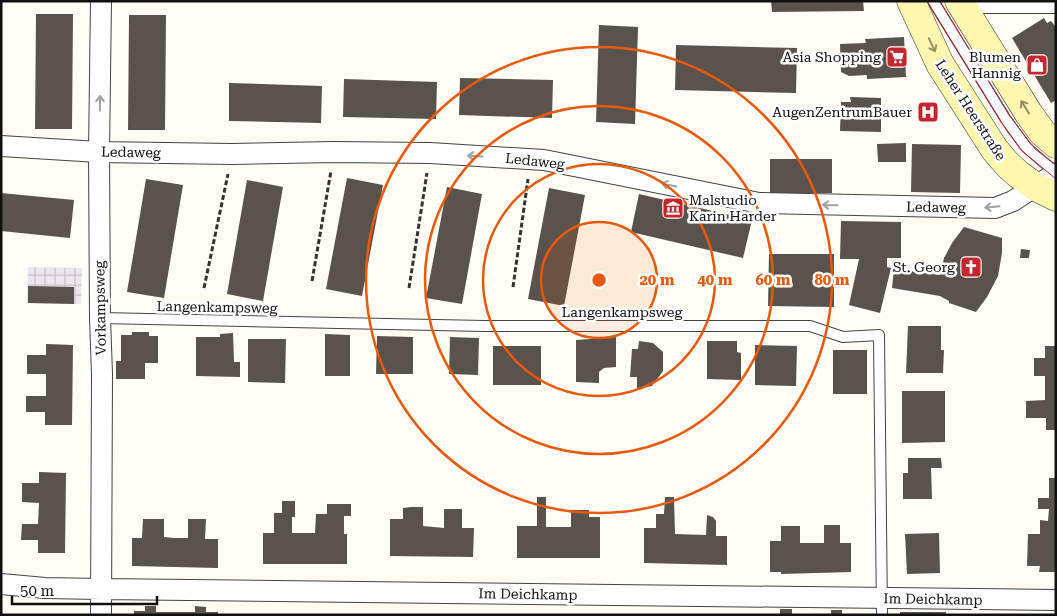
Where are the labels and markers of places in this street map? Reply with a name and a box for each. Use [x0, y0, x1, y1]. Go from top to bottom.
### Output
supermarket icon: Asia Shopping [885, 45, 909, 69]
place label: Asia Shopping [783, 49, 881, 65]
place label: Blumen Hannig [969, 49, 1021, 81]
shop icon: Blumen Hannig [1025, 53, 1049, 77]
hospital icon: AugenZentrumBauer [916, 100, 940, 124]
place label: AugenZentrumBauer [772, 104, 912, 120]
place label: Malstudio Karin Harder [689, 192, 777, 224]
museum icon: Malstudio Karin Harder [661, 196, 685, 220]
church icon: St. Georg [959, 255, 983, 279]
place label: St. Georg [893, 259, 955, 275]
centre of rings [590, 271, 608, 289]

